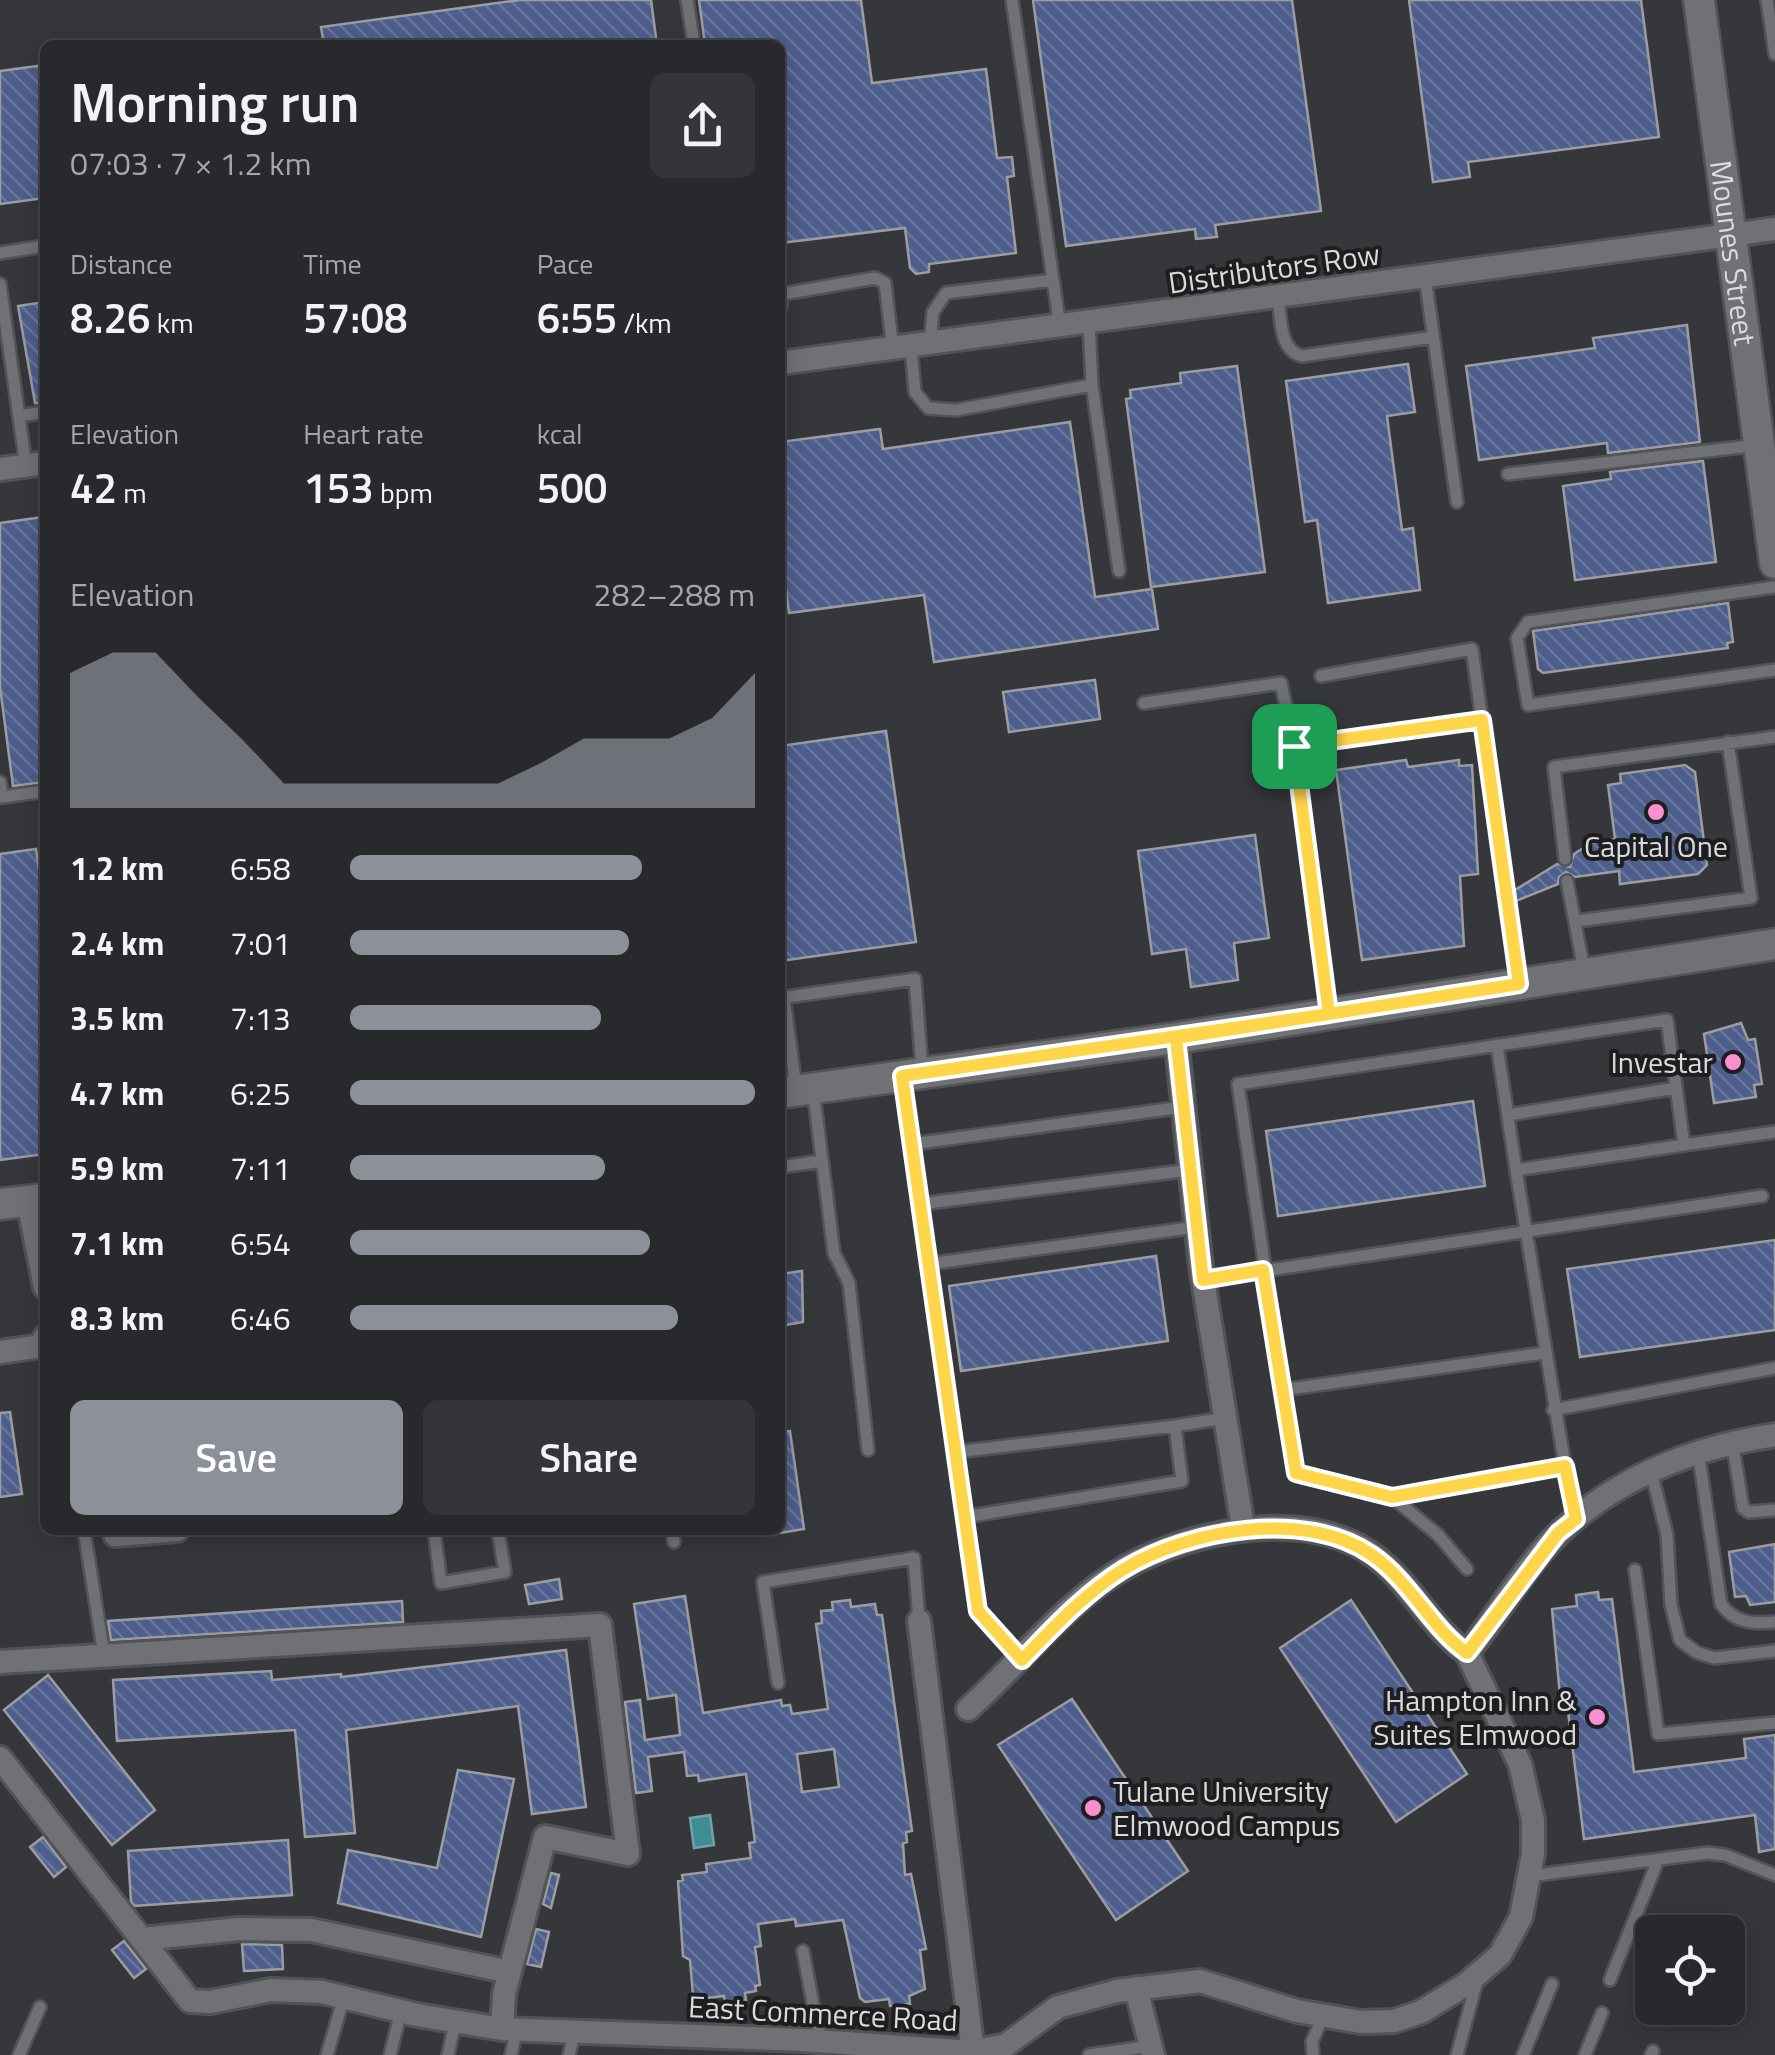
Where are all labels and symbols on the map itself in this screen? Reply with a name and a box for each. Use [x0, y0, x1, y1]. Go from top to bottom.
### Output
street label: Mounes Street [1698, 157, 1768, 348]
street label: Distributors Row [1165, 230, 1383, 306]
pin [1252, 704, 1337, 789]
marker: Capital One [1645, 801, 1667, 823]
place label: Capital One [1584, 823, 1728, 869]
place label: Investar [1610, 1039, 1713, 1085]
marker: Investar [1722, 1051, 1744, 1073]
place label: Hampton Inn & Suites Elmwood [1373, 1677, 1577, 1757]
marker: Hampton Inn & Suites Elmwood [1586, 1706, 1608, 1728]
place label: Tulane University Elmwood Campus [1113, 1768, 1340, 1848]
marker: Tulane University Elmwood Campus [1082, 1797, 1104, 1819]
street label: East Commerce Road [687, 1983, 959, 2043]

